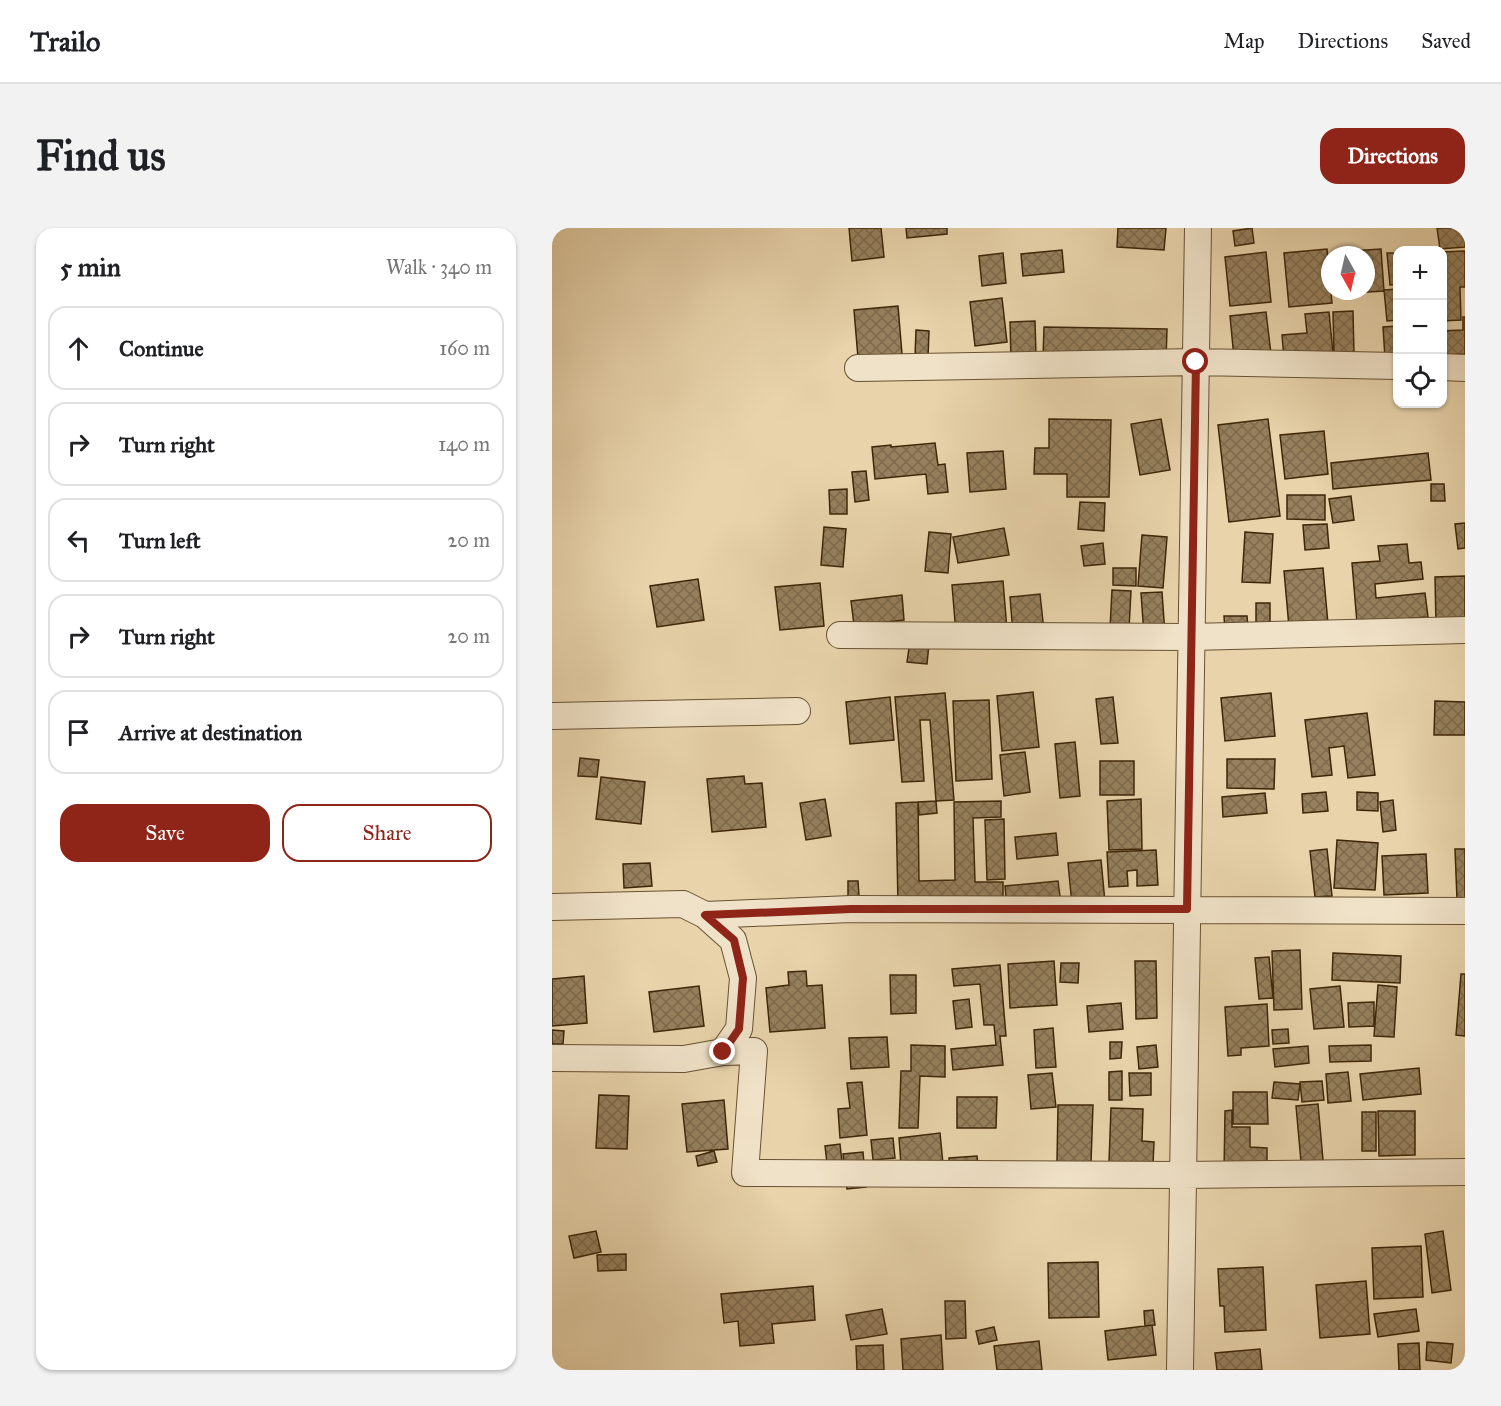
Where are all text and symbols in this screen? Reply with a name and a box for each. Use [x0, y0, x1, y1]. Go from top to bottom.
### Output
text: Trailo [30, 24, 100, 59]
text: Map [1224, 28, 1265, 54]
text: Directions [1298, 28, 1388, 54]
text: Saved [1421, 28, 1471, 54]
button: Directions [1320, 128, 1465, 184]
text: Find us [36, 130, 166, 182]
north arrow [1321, 246, 1375, 300]
map controls [1393, 246, 1447, 408]
button: + [1393, 246, 1447, 300]
text: 5 min [60, 251, 121, 283]
text: Walk · 340 m [386, 255, 492, 279]
button: − [1393, 300, 1447, 354]
icon: ahead [62, 332, 95, 365]
text: Continue [119, 335, 204, 362]
text: 160 m [439, 336, 490, 360]
route start [1182, 348, 1208, 374]
button: locate [1393, 354, 1447, 408]
icon: right [62, 428, 95, 461]
text: Turn right [119, 431, 215, 458]
text: 140 m [438, 432, 490, 456]
icon: left [62, 524, 95, 557]
text: Turn left [119, 527, 201, 554]
text: 20 m [447, 528, 490, 552]
icon: right [62, 620, 95, 653]
text: Turn right [119, 623, 215, 650]
text: 20 m [447, 624, 490, 648]
icon: arrive [62, 716, 95, 749]
text: Arrive at destination [119, 719, 302, 746]
button: Save [60, 804, 270, 862]
button: Share [282, 804, 492, 862]
route end [709, 1038, 735, 1064]

